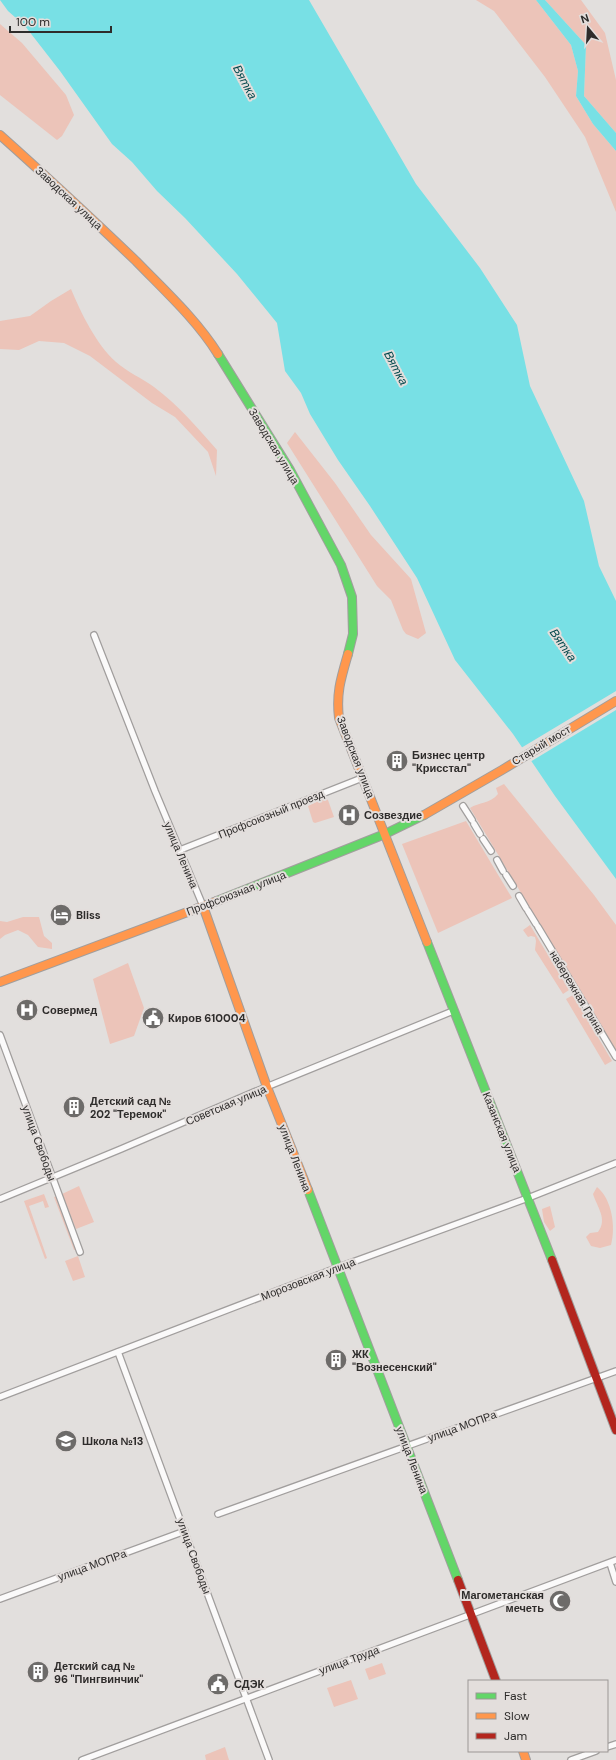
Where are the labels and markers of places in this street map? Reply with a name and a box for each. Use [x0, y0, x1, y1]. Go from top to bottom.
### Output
building icon: Бизнес центр "Крисстал" [384, 748, 410, 774]
place label: Бизнес центр "Крисстал" [412, 748, 485, 775]
hospital icon: Созвездие [336, 802, 362, 828]
place label: Созвездие [364, 808, 422, 822]
hotel icon: Bliss [48, 902, 74, 928]
place label: Bliss [76, 908, 101, 922]
hospital icon: Совермед [14, 997, 40, 1023]
place label: Совермед [42, 1003, 97, 1017]
public building icon: Киров 610004 [140, 1005, 166, 1031]
place label: Киров 610004 [168, 1011, 246, 1025]
building icon: Детский сад № 202 "Теремок" [61, 1094, 87, 1120]
place label: Детский сад № 202 "Теремок" [90, 1094, 171, 1121]
building icon: ЖК "Вознесенский" [323, 1347, 349, 1373]
place label: ЖК "Вознесенский" [351, 1347, 437, 1374]
school or university icon: Школа №13 [53, 1428, 79, 1454]
place label: Школа №13 [82, 1434, 143, 1448]
place label: Магометанская мечеть [461, 1588, 544, 1615]
mosque icon: Магометанская мечеть [547, 1588, 573, 1614]
building icon: Детский сад № 96 "Пингвинчик" [25, 1659, 51, 1685]
place label: Детский сад № 96 "Пингвинчик" [54, 1659, 143, 1686]
public building icon: СДЭК [205, 1671, 231, 1697]
place label: СДЭК [234, 1677, 264, 1691]

